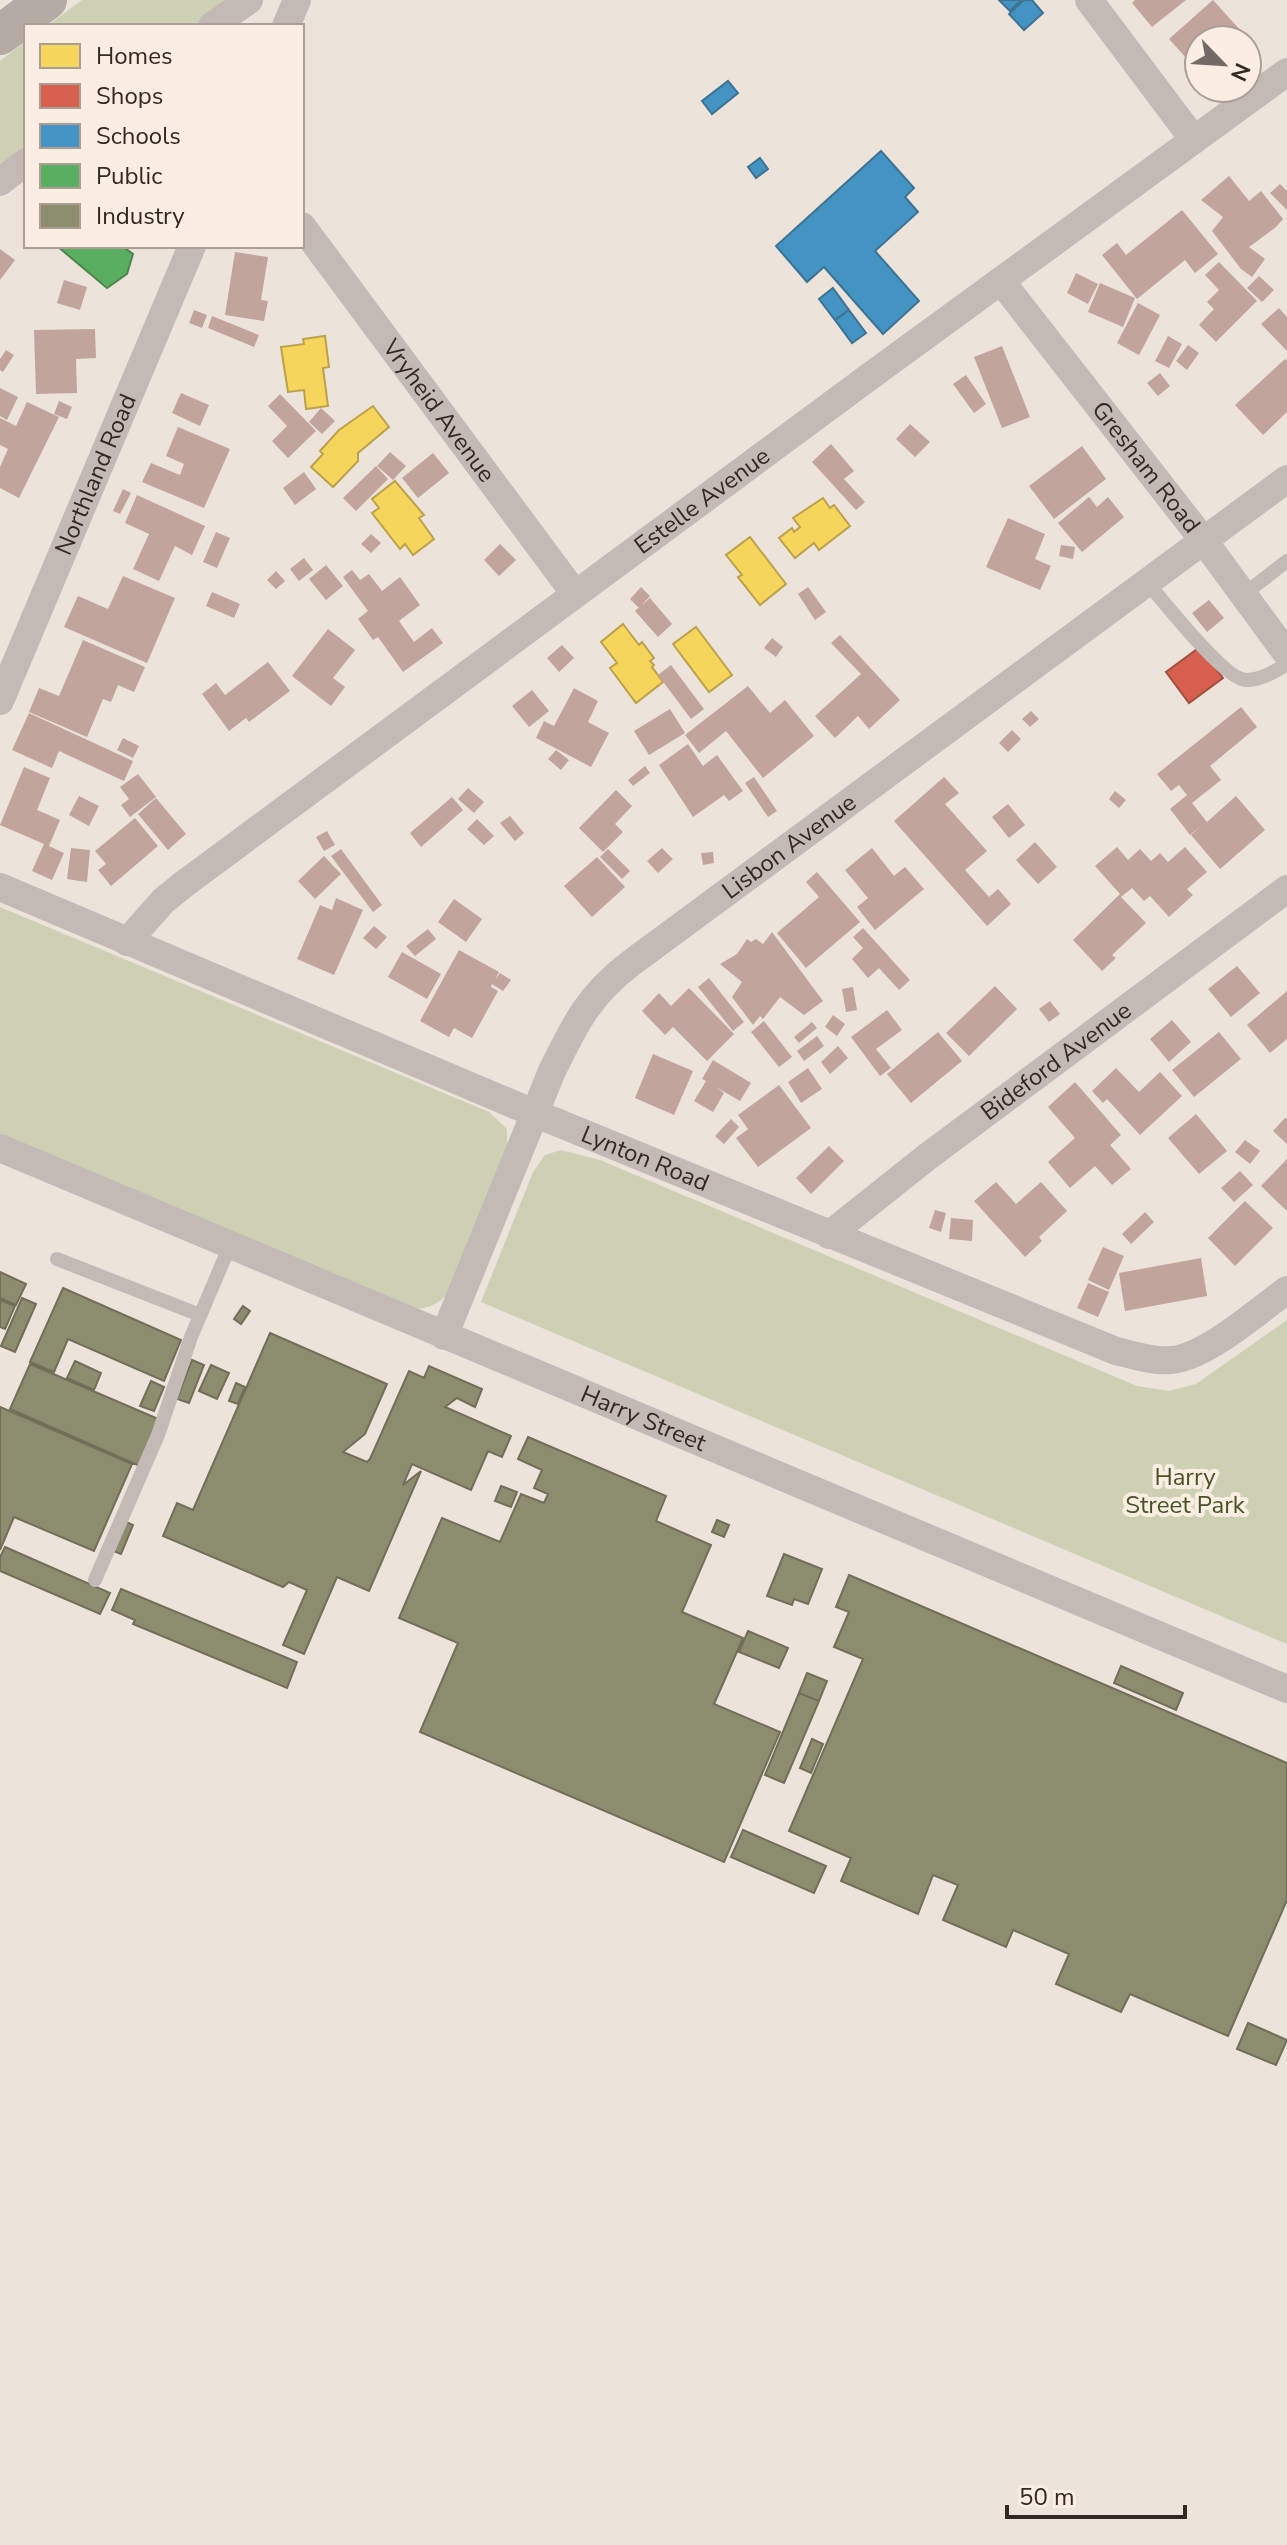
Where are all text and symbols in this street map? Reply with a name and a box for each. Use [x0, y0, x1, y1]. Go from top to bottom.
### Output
legend [24, 24, 304, 248]
north arrow [1183, 24, 1263, 104]
text: Homes [96, 40, 172, 72]
text: N [1223, 58, 1257, 86]
text: Shops [96, 80, 163, 112]
text: Schools [96, 120, 181, 152]
text: Public [96, 160, 162, 192]
text: Industry [96, 200, 185, 232]
street label: Vryheid Avenue [375, 332, 503, 489]
street label: Northland Road [47, 389, 144, 560]
street label: Gresham Road [1085, 394, 1208, 540]
street label: Estelle Avenue [628, 440, 776, 561]
street label: Lisbon Avenue [716, 786, 863, 906]
street label: Bideford Avenue [974, 994, 1138, 1128]
street label: Lynton Road [577, 1118, 714, 1199]
street label: Harry Street [576, 1378, 711, 1459]
park label: Harry Street Park [1125, 1461, 1246, 1521]
scale bar [1007, 2469, 1185, 2519]
text: 50 m [1019, 2481, 1075, 2513]

